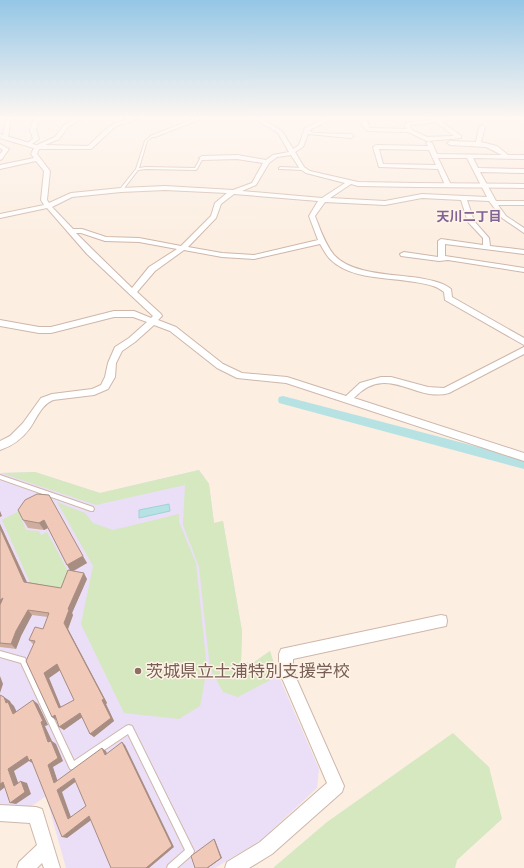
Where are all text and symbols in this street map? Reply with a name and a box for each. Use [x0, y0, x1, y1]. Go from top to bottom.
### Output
district label: 天川二丁目 [436, 209, 502, 225]
place label: 茨城県立土浦特別支援学校 [146, 661, 350, 682]
marker: 茨城県立土浦特別支援学校 [133, 666, 143, 676]

